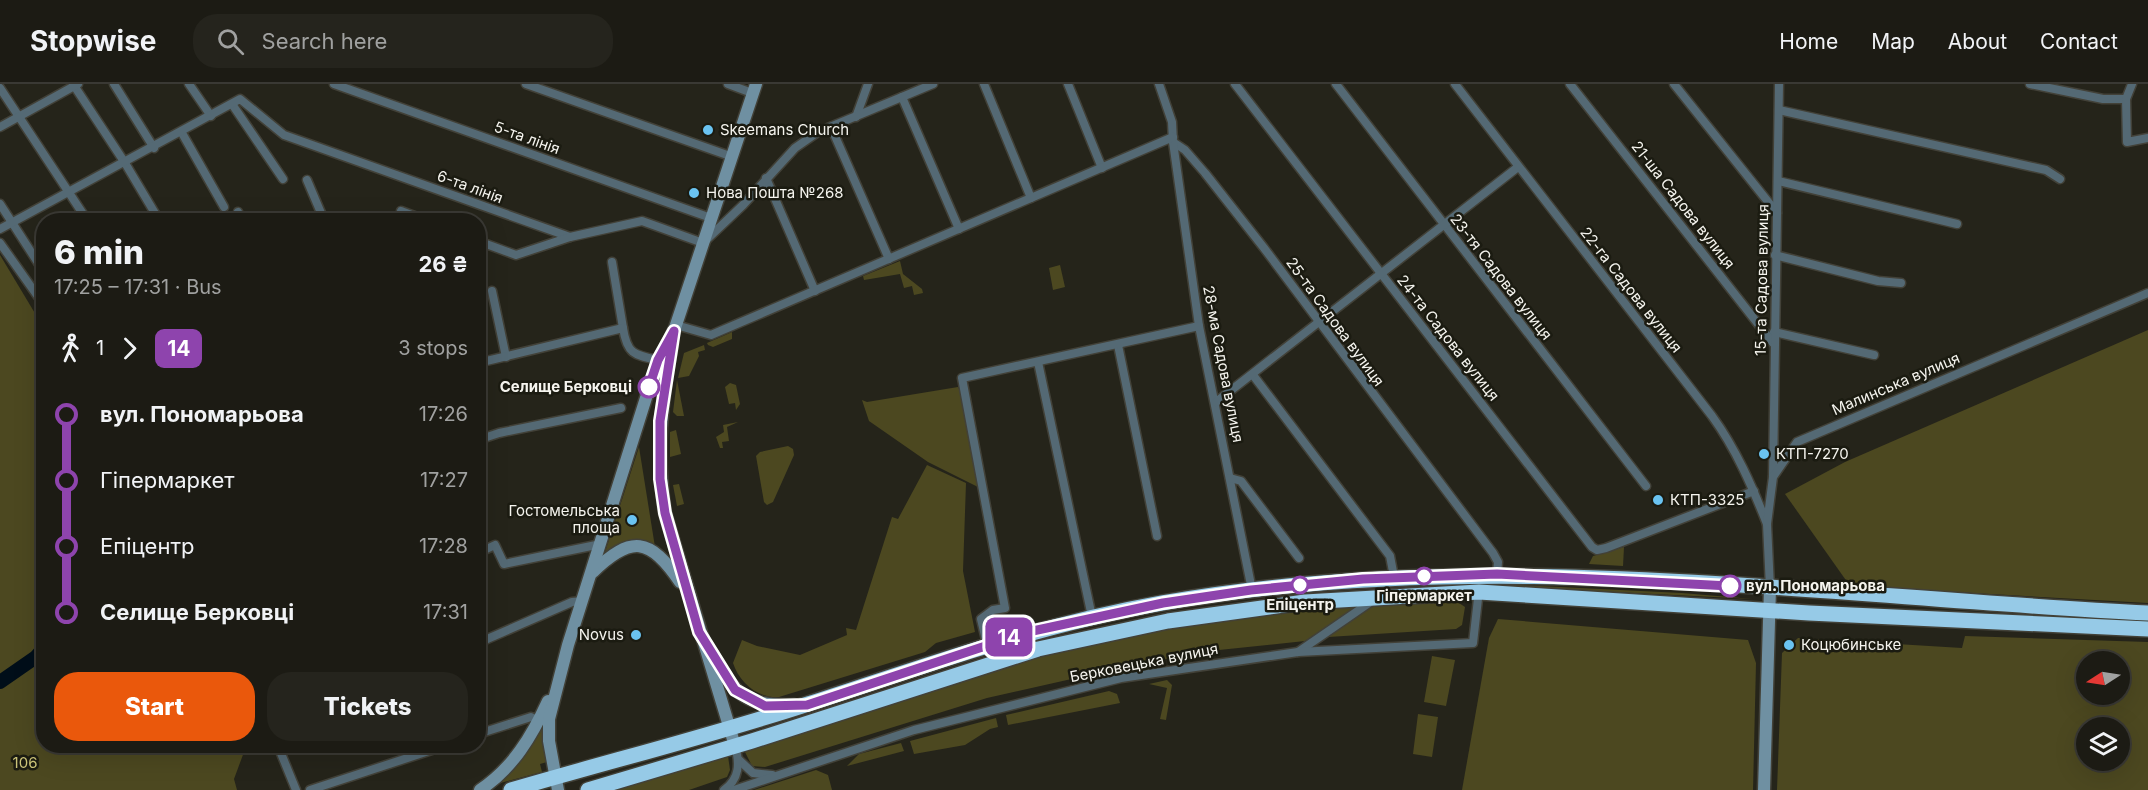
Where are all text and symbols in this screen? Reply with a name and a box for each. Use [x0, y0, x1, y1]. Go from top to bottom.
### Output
search box [193, 14, 613, 68]
text: Stopwise [30, 24, 157, 58]
icon: search [214, 25, 247, 58]
text: Search here [262, 28, 387, 54]
text: Home [1779, 29, 1838, 54]
text: Map [1871, 29, 1915, 54]
text: About [1948, 29, 2007, 54]
text: Contact [2040, 29, 2118, 54]
street label: 5-та лінія [492, 117, 563, 158]
place label: Skeemans Church [720, 120, 849, 139]
marker: Skeemans Church [701, 123, 715, 137]
street label: 21-ша Садова вулиця [1628, 137, 1739, 272]
street label: 6-та лінія [435, 166, 506, 207]
place label: Нова Пошта №268 [706, 183, 843, 202]
marker: Нова Пошта №268 [687, 186, 701, 200]
street label: 15-та Садова вулиця [1751, 204, 1772, 356]
street label: 23-тя Садова вулиця [1446, 210, 1557, 344]
street label: 22-га Садова вулиця [1576, 223, 1686, 356]
text: 6 min [54, 232, 144, 272]
text: 26 ₴ [418, 251, 468, 277]
street label: 25-та Садова вулиця [1282, 254, 1389, 390]
street label: 24-та Садова вулиця [1393, 271, 1504, 405]
text: 17:25 – 17:31 · Bus [54, 275, 222, 299]
street label: 28-ма Садова вулиця [1199, 284, 1248, 444]
icon: walk [54, 332, 87, 365]
icon: forward [113, 332, 146, 365]
text: 1 [96, 336, 104, 360]
text: 14 [167, 336, 190, 361]
text: 3 stops [398, 336, 468, 360]
street label: Малинська вулиця [1829, 348, 1963, 419]
marker: Селище Берковці [638, 376, 660, 398]
place label: Селище Берковці [500, 377, 632, 396]
text: вул. Пономарьова [100, 401, 304, 427]
text: 17:26 [419, 402, 468, 426]
place label: КТП-7270 [1776, 444, 1849, 463]
marker: КТП-7270 [1757, 447, 1771, 461]
text: Гіпермаркет [100, 467, 235, 493]
text: 17:27 [420, 468, 468, 492]
place label: КТП-3325 [1670, 490, 1744, 509]
marker: КТП-3325 [1651, 493, 1665, 507]
place label: Гостомельська площа [508, 501, 620, 537]
marker: Гостомельська площа [625, 513, 639, 527]
text: Епіцентр [100, 533, 195, 559]
text: 17:28 [419, 534, 468, 558]
marker: Гіпермаркет [1415, 567, 1433, 585]
marker: вул. Пономарьова [1719, 575, 1741, 597]
marker: Епіцентр [1291, 576, 1309, 594]
place label: вул. Пономарьова [1746, 576, 1885, 595]
place label: Гіпермаркет [1376, 586, 1472, 605]
place label: Епіцентр [1266, 595, 1334, 614]
text: Селище Берковці [100, 599, 294, 625]
text: 17:31 [423, 600, 468, 624]
line badge: 14 [982, 618, 1036, 656]
place label: Novus [579, 625, 624, 644]
text: 14 [997, 625, 1021, 650]
marker: Novus [629, 628, 643, 642]
place label: Коцюбинське [1801, 635, 1901, 654]
marker: Коцюбинське [1782, 638, 1796, 652]
street label: Берковецька вулиця [1068, 639, 1220, 686]
north arrow [2076, 651, 2130, 705]
map controls [2076, 651, 2130, 771]
button: Start [54, 672, 255, 741]
button: Tickets [267, 672, 468, 741]
button: layers [2076, 717, 2130, 771]
park label: 106 [13, 753, 37, 772]

